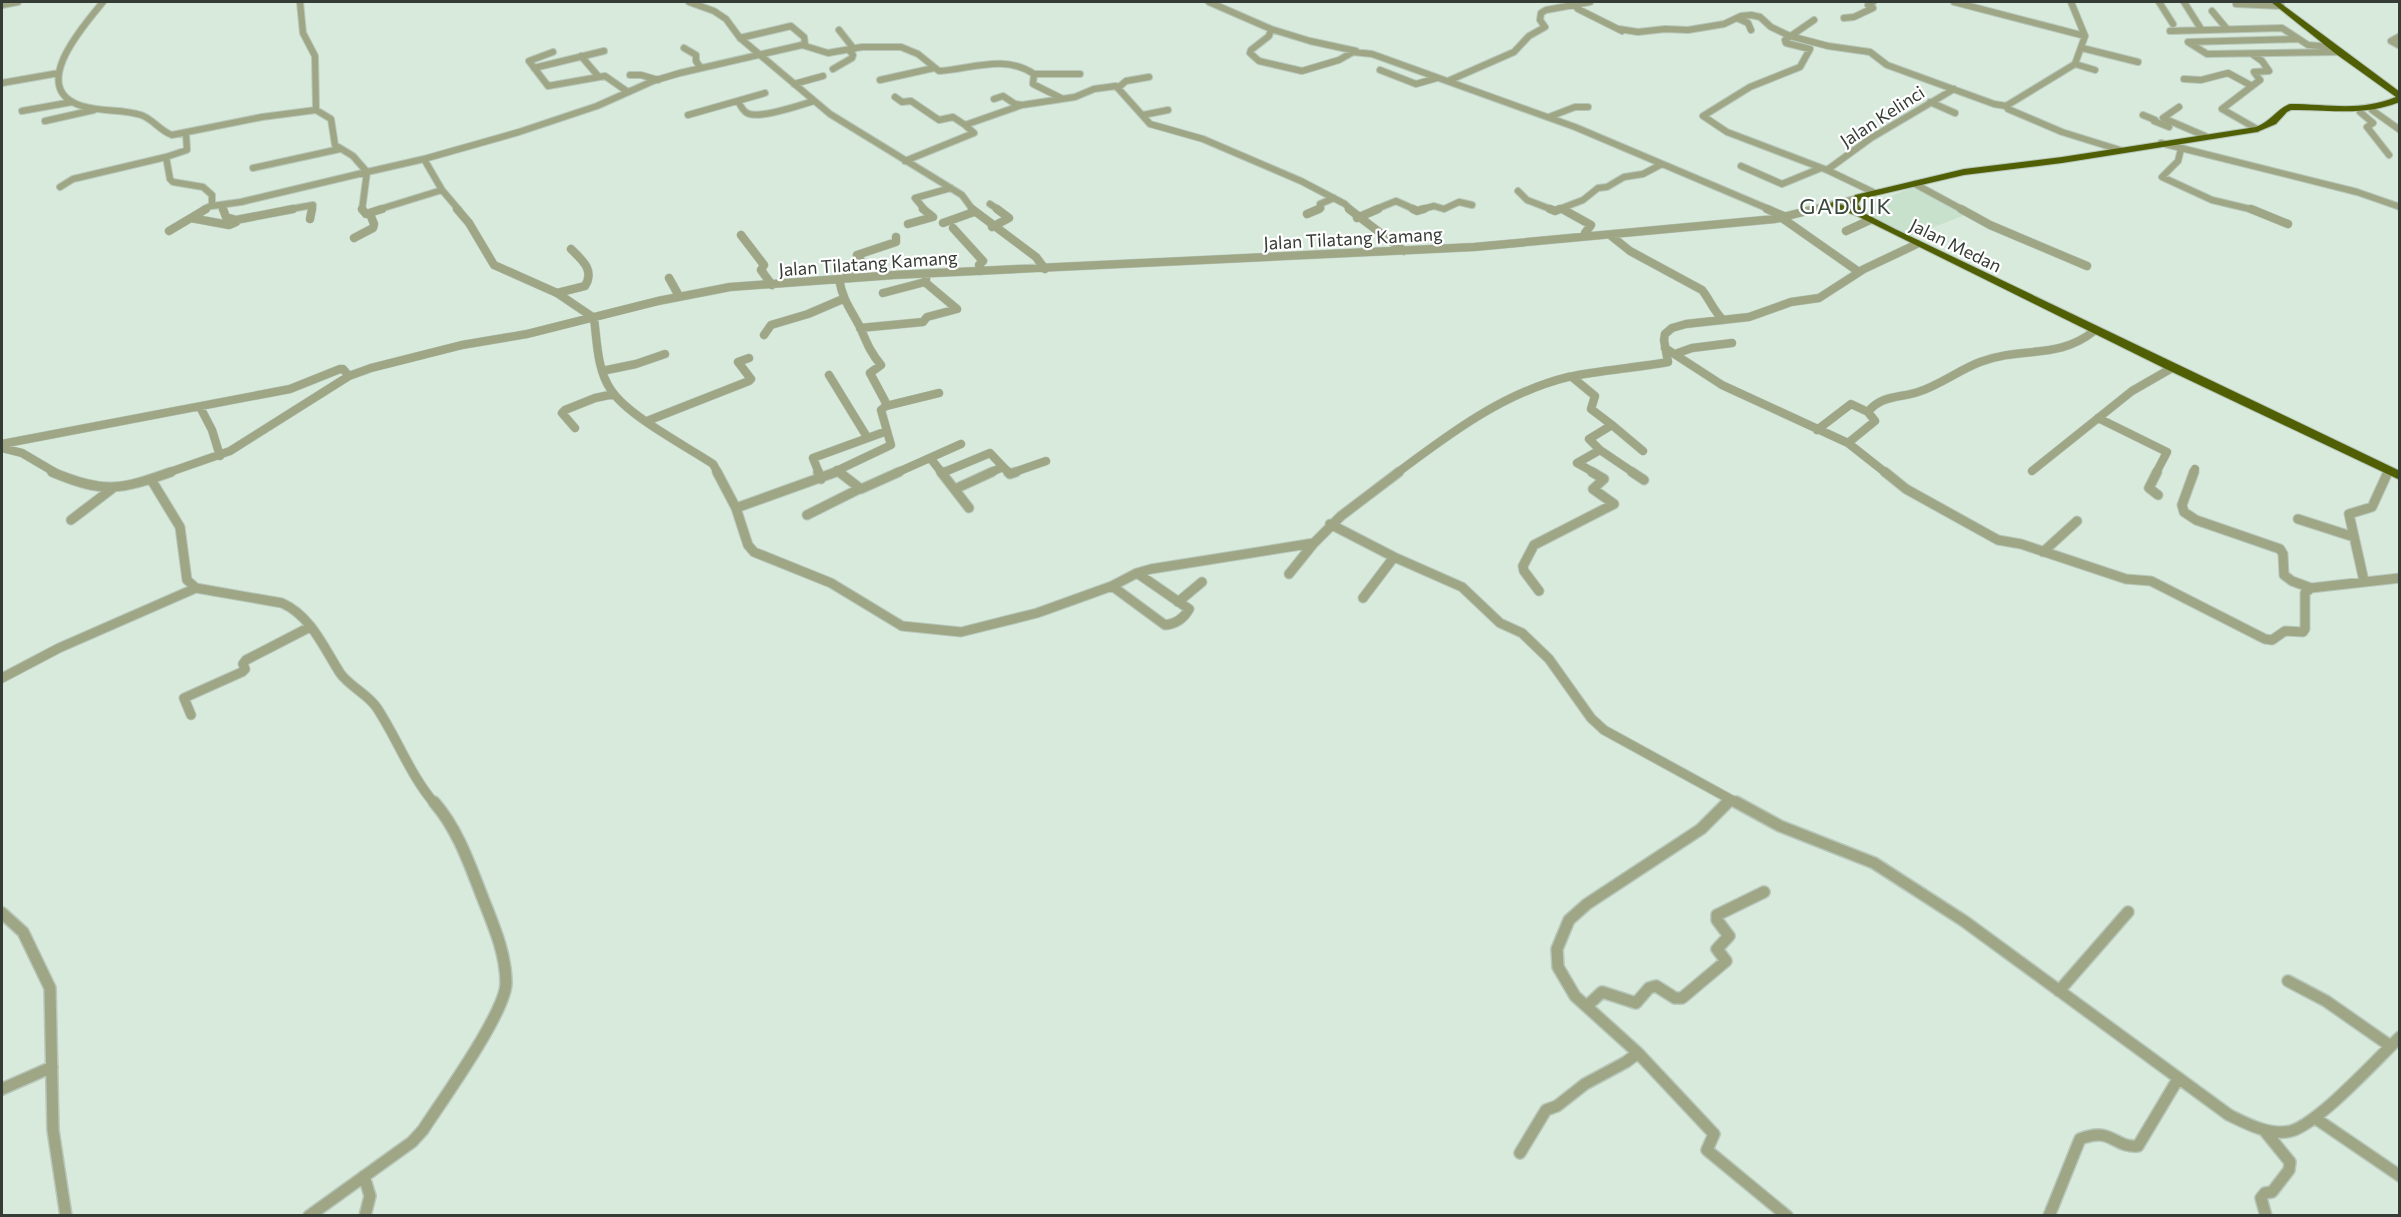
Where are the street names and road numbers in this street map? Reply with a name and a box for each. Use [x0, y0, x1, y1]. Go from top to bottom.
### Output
street label: Jalan Kelinci [1836, 81, 1928, 151]
street label: Jalan Medan [1907, 213, 2005, 277]
street label: Jalan Tilatang Kamang [1263, 222, 1443, 254]
street label: Jalan Tilatang Kamang [778, 246, 959, 280]

